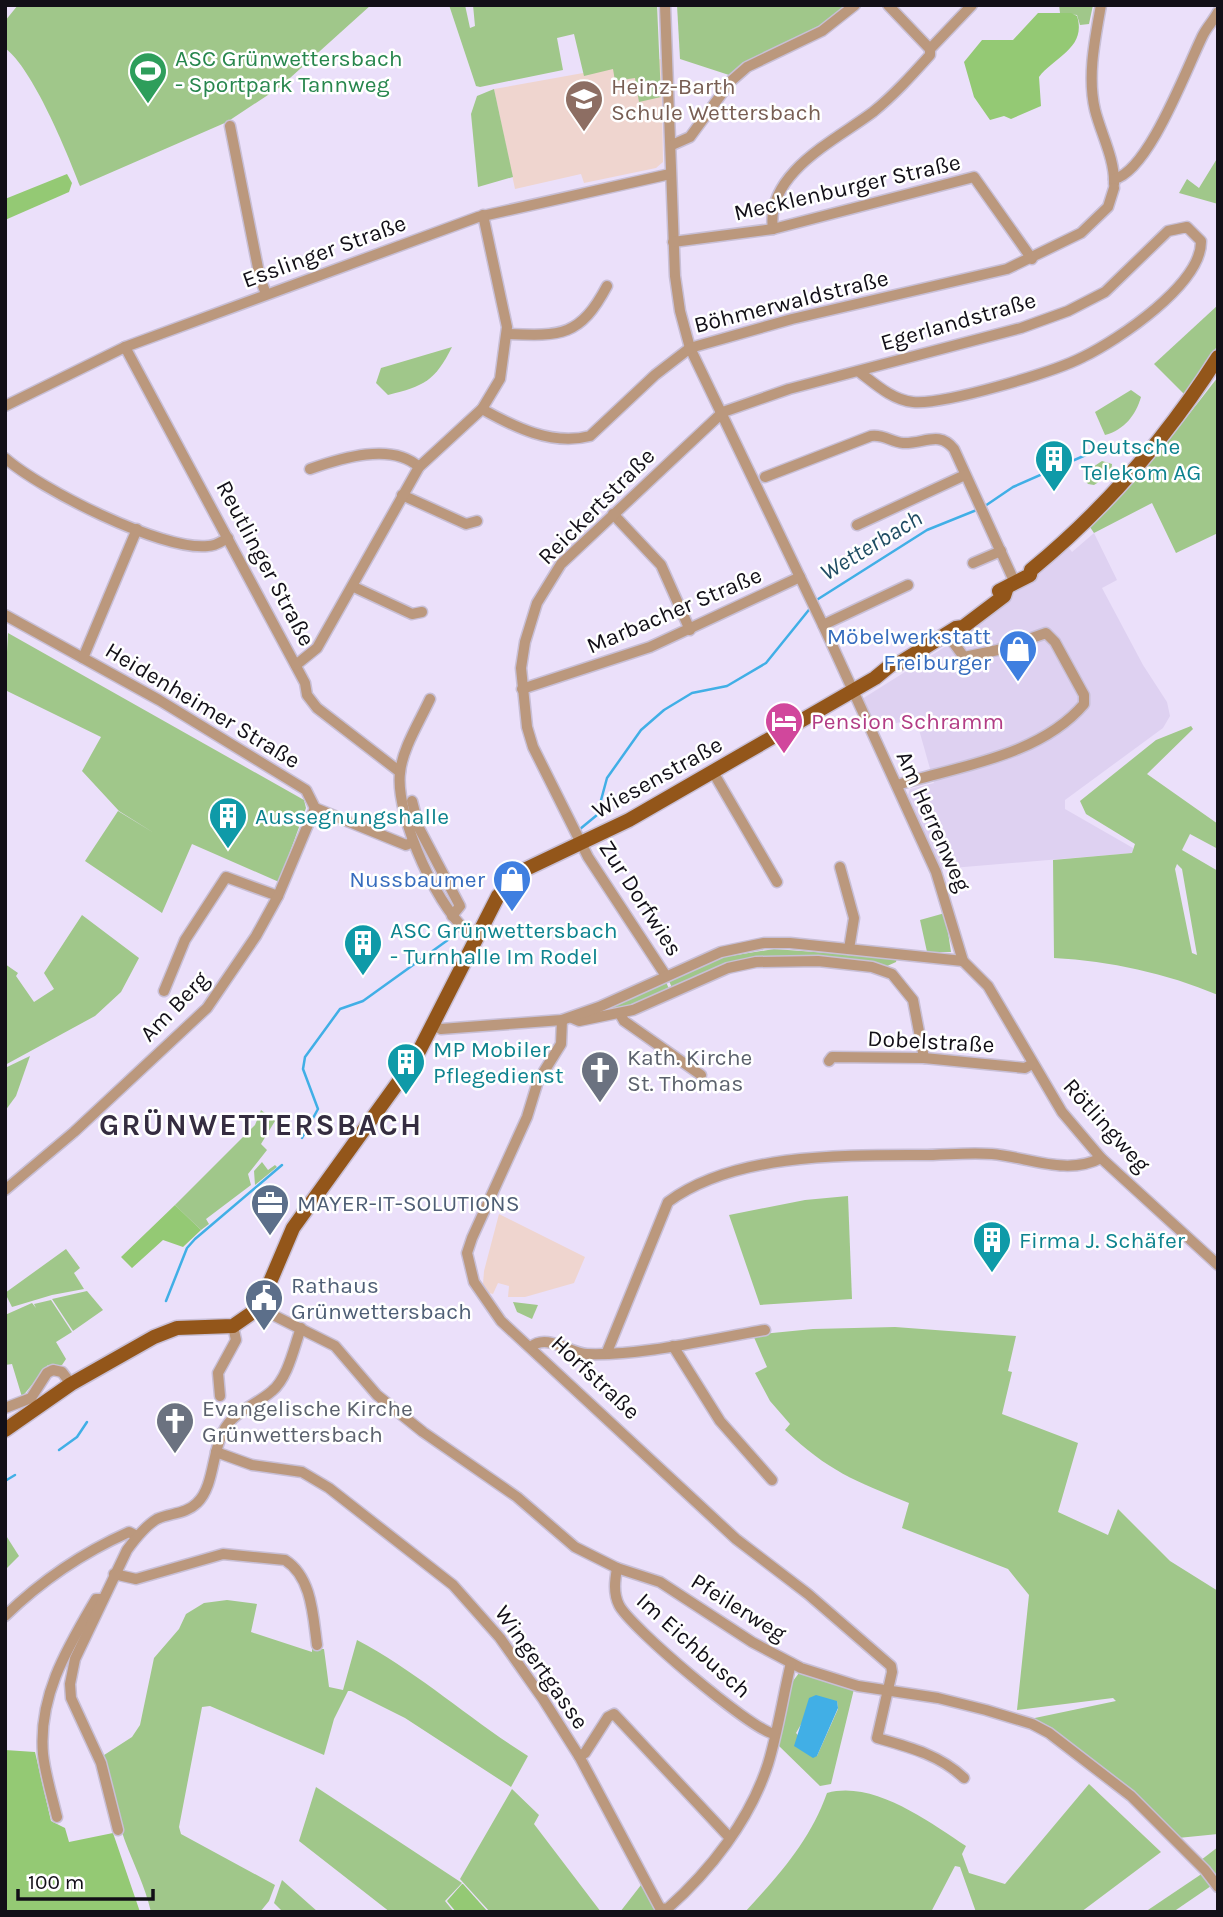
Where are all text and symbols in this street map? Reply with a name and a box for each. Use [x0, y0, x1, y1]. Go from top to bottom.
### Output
place label: ASC Grünwettersbach - Sportpark Tannweg [175, 45, 403, 98]
sports icon: ASC Grünwettersbach - Sportpark Tannweg [127, 50, 169, 105]
place label: Heinz-Barth Schule Wettersbach [611, 73, 821, 126]
school or university icon: Heinz-Barth Schule Wettersbach [563, 78, 605, 133]
street label: Mecklenburger Straße [731, 148, 963, 227]
street label: Esslinger Straße [239, 209, 410, 294]
street label: Böhmerwaldstraße [691, 264, 891, 339]
street label: Egerlandstraße [877, 286, 1039, 357]
place label: Deutsche Telekom AG [1081, 433, 1201, 486]
building icon: Deutsche Telekom AG [1033, 438, 1075, 493]
street label: Reickertstraße [532, 442, 660, 570]
street label: Reutlinger Straße [211, 476, 321, 651]
water label: Wetterbach [815, 504, 927, 586]
street label: Marbacher Straße [583, 561, 766, 660]
place label: Möbelwerkstatt Freiburger [827, 623, 992, 676]
shop icon: Möbelwerkstatt Freiburger [997, 628, 1039, 683]
street label: Heidenheimer Straße [100, 637, 305, 774]
hotel icon: Pension Schramm [763, 700, 805, 755]
place label: Pension Schramm [811, 708, 1004, 735]
street label: Wiesenstraße [587, 731, 727, 824]
street label: Am Herrenweg [890, 747, 977, 896]
building icon: Aussegnungshalle [207, 795, 249, 850]
place label: Aussegnungshalle [255, 803, 449, 830]
street label: Zur Dorfwies [593, 835, 688, 961]
shop icon: Nussbaumer [491, 858, 533, 913]
place label: Nussbaumer [349, 866, 486, 893]
place label: ASC Grünwettersbach - Turnhalle Im Rodel [390, 917, 618, 970]
building icon: ASC Grünwettersbach - Turnhalle Im Rodel [342, 922, 384, 977]
street label: Am Berg [134, 966, 214, 1047]
street label: Dobelstraße [867, 1025, 995, 1058]
place label: MP Mobiler Pflegedienst [433, 1036, 564, 1089]
building icon: MP Mobiler Pflegedienst [385, 1041, 427, 1096]
place label: Kath. Kirche St. Thomas [627, 1044, 752, 1097]
church icon: Kath. Kirche St. Thomas [579, 1049, 621, 1104]
street label: Rötlingweg [1057, 1073, 1156, 1178]
district label: GRÜNWETTERSBACH [99, 1107, 423, 1143]
office icon: MAYER-IT-SOLUTIONS [249, 1182, 291, 1237]
place label: MAYER-IT-SOLUTIONS [297, 1190, 520, 1217]
building icon: Firma J. Schäfer [971, 1219, 1013, 1274]
place label: Firma J. Schäfer [1019, 1227, 1186, 1254]
place label: Rathaus Grünwettersbach [291, 1272, 472, 1325]
public building icon: Rathaus Grünwettersbach [243, 1277, 285, 1332]
street label: Horfstraße [546, 1330, 646, 1425]
place label: Evangelische Kirche Grünwettersbach [202, 1395, 413, 1448]
church icon: Evangelische Kirche Grünwettersbach [154, 1400, 196, 1455]
street label: Pfeilerweg [686, 1568, 791, 1647]
street label: Im Eichbusch [631, 1587, 756, 1704]
street label: Wingertgasse [489, 1600, 594, 1734]
scale bar [18, 1857, 152, 1901]
text: 100 m [28, 1870, 85, 1894]

